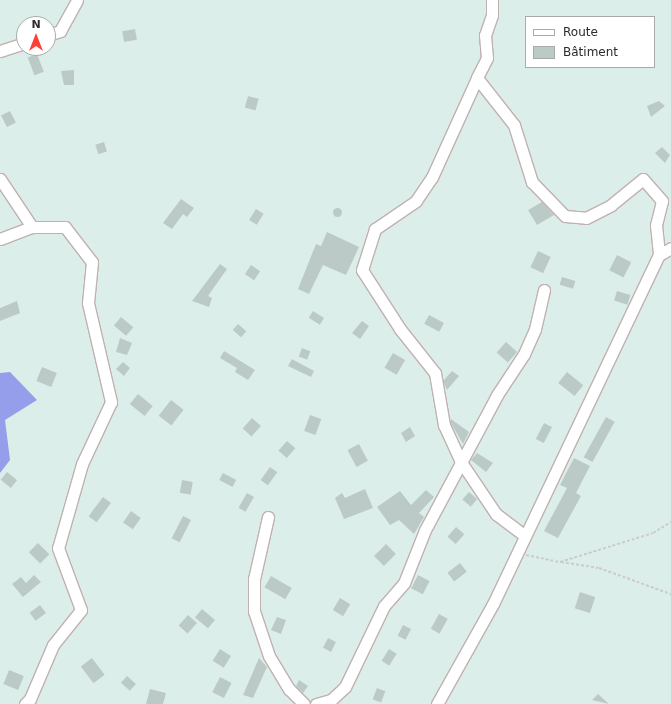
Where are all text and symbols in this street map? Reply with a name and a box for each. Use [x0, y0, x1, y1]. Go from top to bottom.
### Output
north arrow [16, 16, 56, 56]
legend [525, 16, 655, 68]
text: N [31, 18, 41, 31]
text: Route [563, 25, 598, 39]
text: Bâtiment [563, 45, 618, 59]

